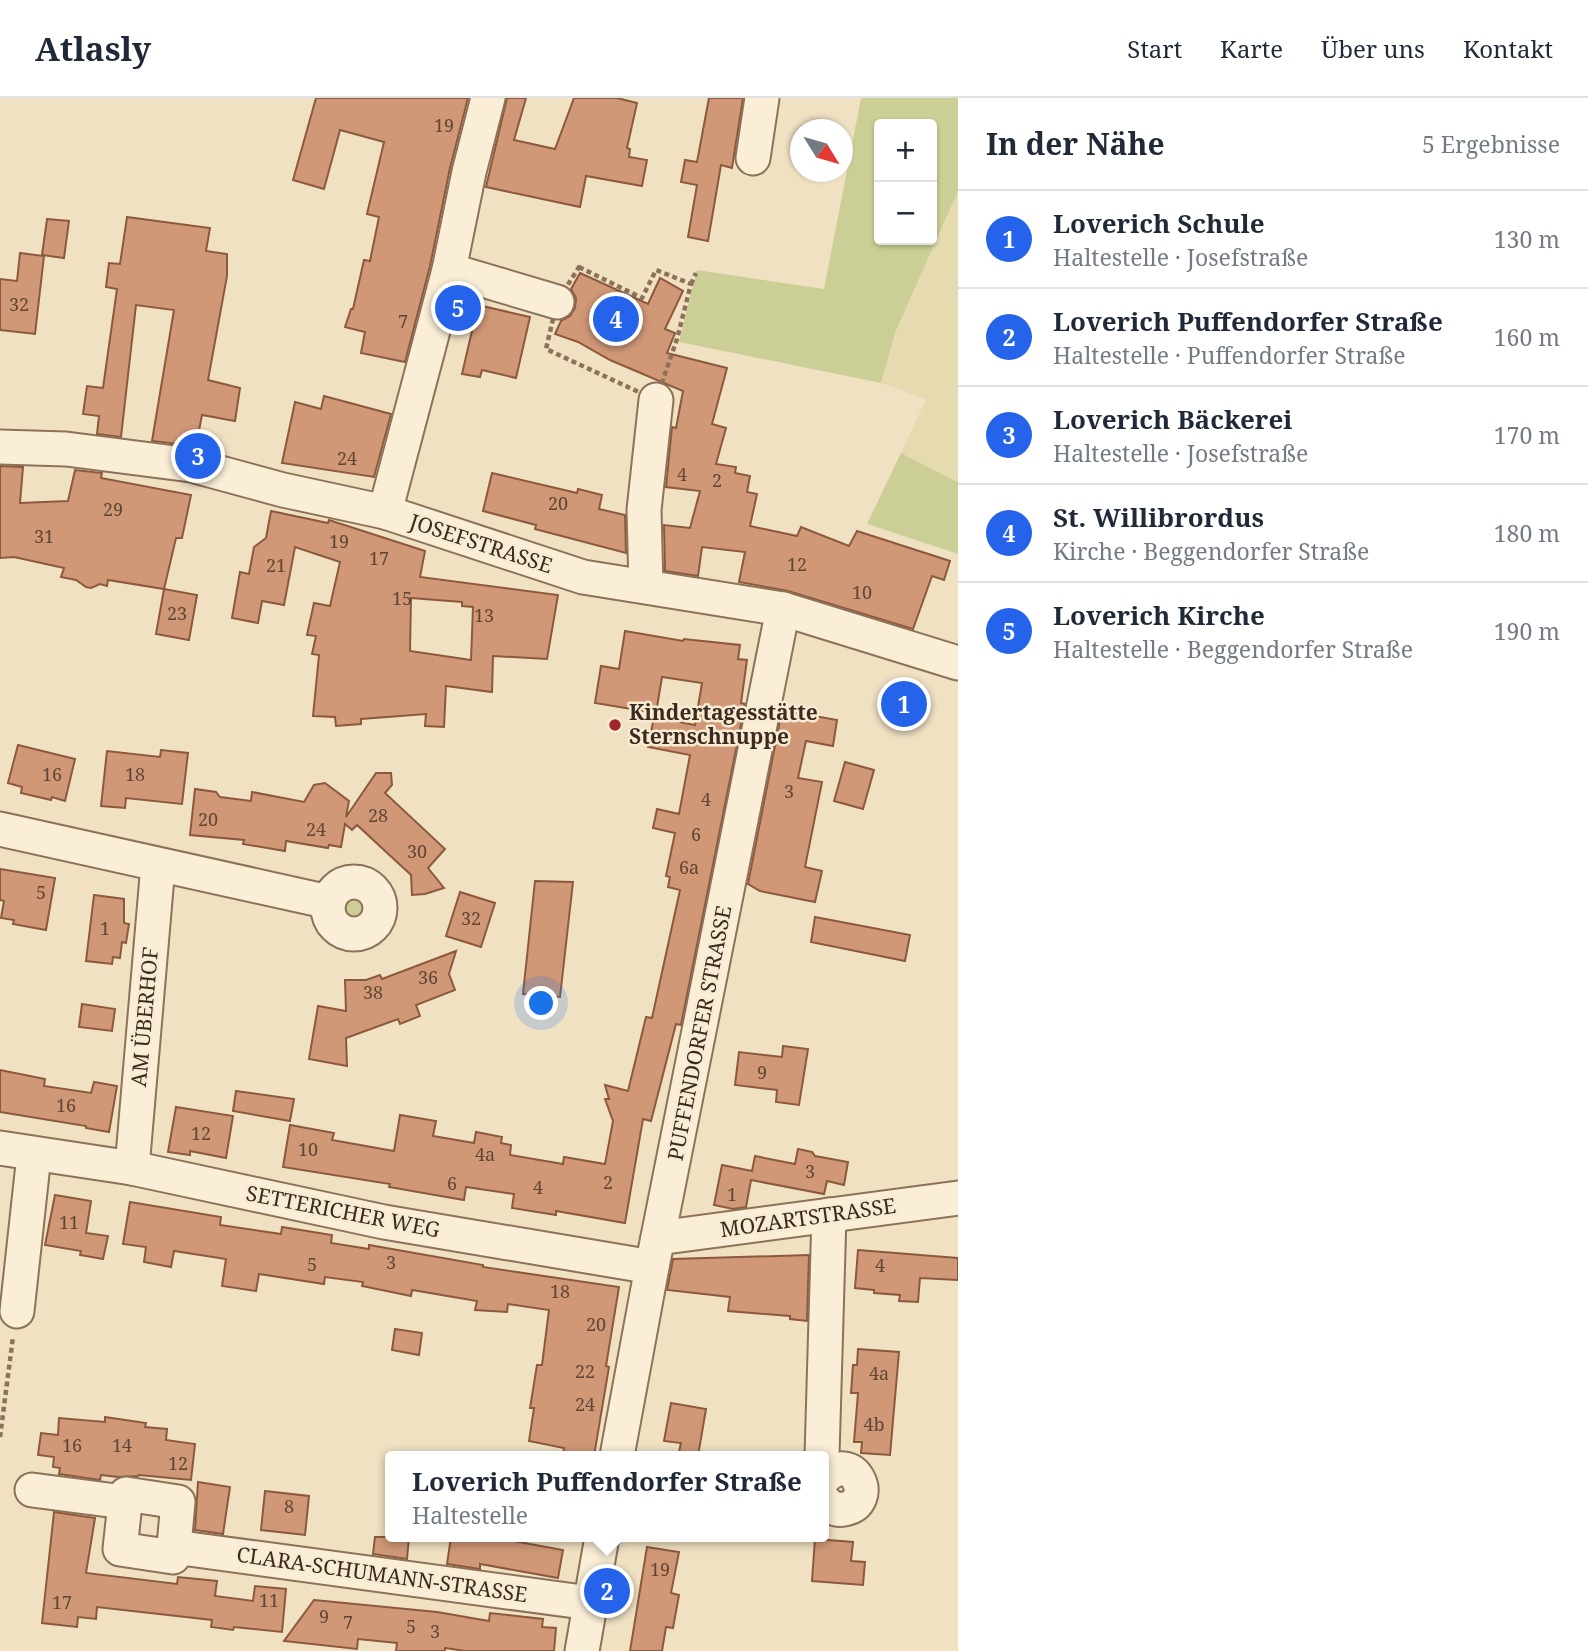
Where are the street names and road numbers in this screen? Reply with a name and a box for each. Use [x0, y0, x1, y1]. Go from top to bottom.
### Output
street label: JOSEFSTRASSE [405, 506, 556, 579]
street label: PUFFENDORFER STRASSE [661, 903, 738, 1163]
street label: AM ÜBERHOF [124, 946, 164, 1088]
street label: SETTERICHER WEG [244, 1179, 442, 1244]
street label: MOZARTSTRASSE [718, 1191, 898, 1243]
street label: CLARA-SCHUMANN-STRASSE [235, 1540, 529, 1608]

